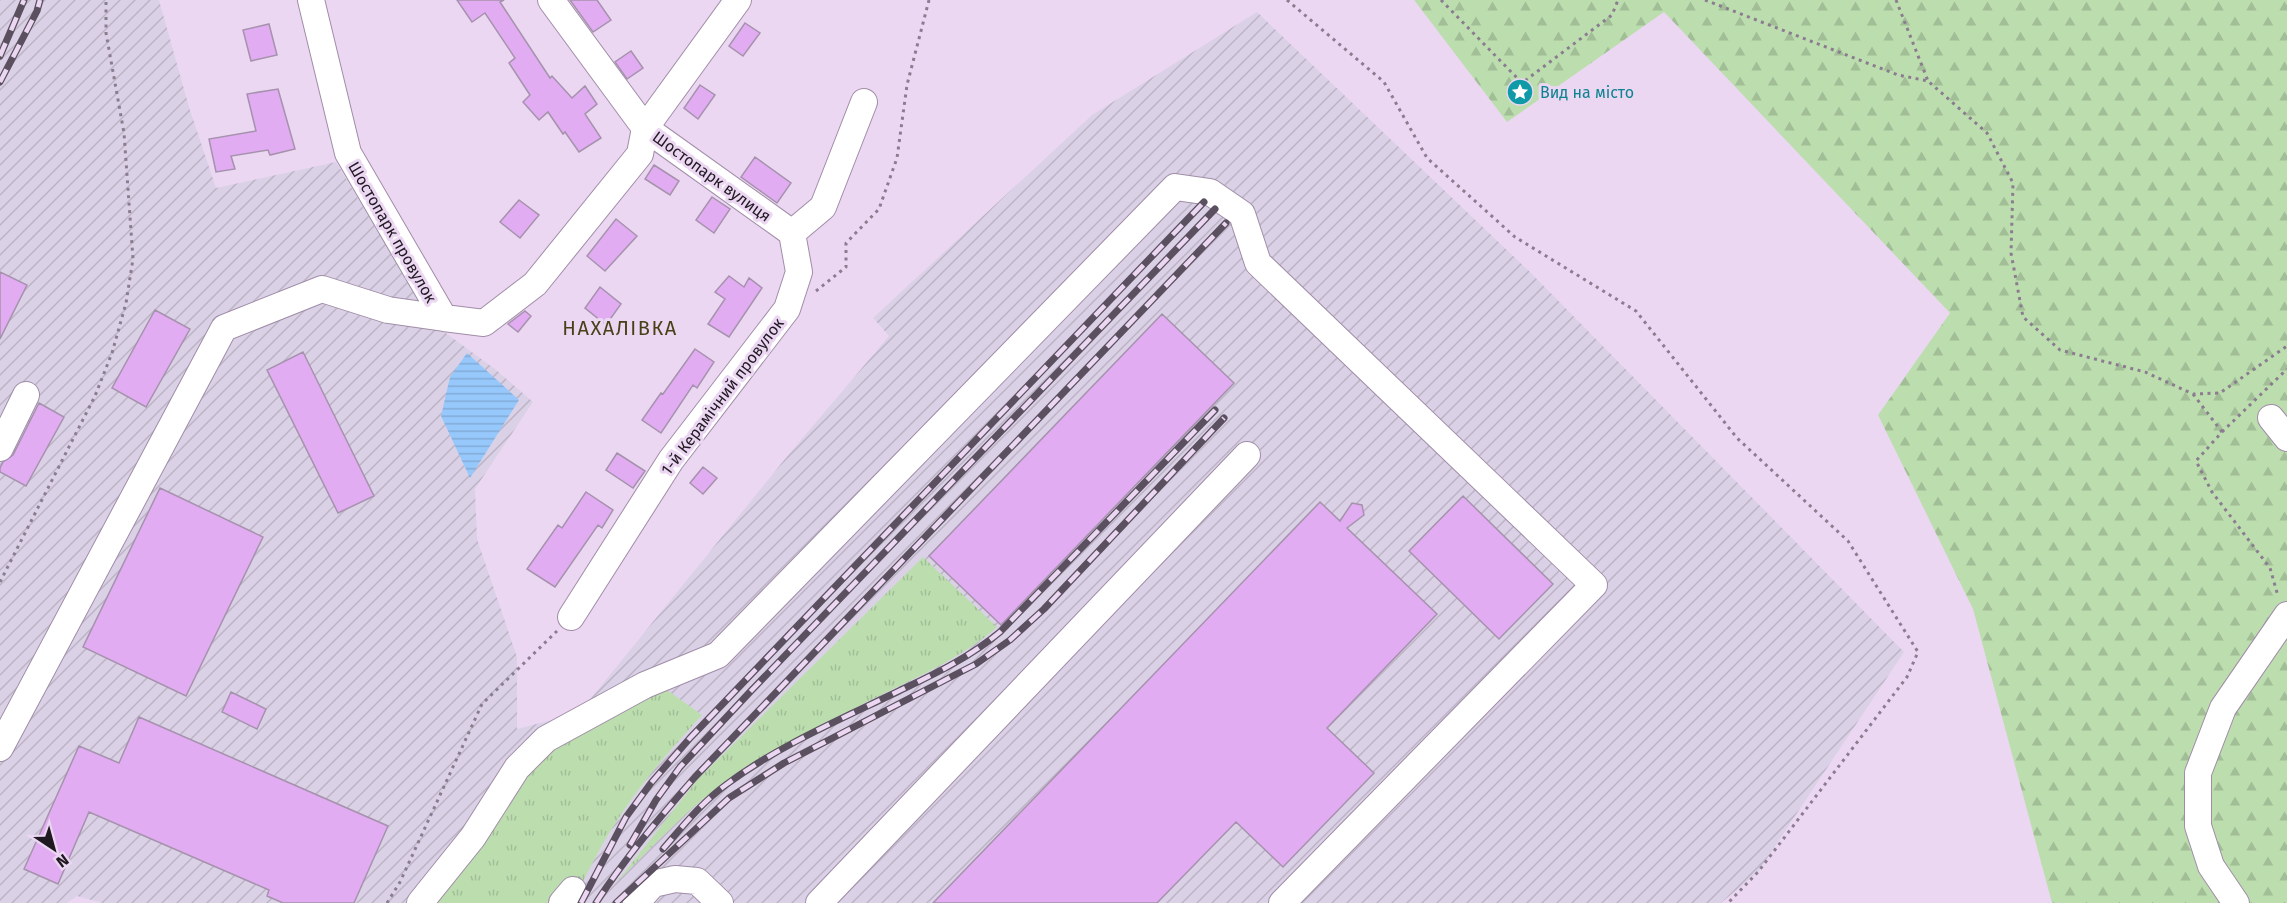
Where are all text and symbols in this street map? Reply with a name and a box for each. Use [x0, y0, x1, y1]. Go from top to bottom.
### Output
place icon: Вид на місто [1505, 77, 1535, 107]
place label: Вид на місто [1540, 83, 1634, 102]
street label: Шостопарк вулиця [649, 127, 775, 226]
street label: Шостопарк провулок [344, 158, 441, 307]
street label: 1-й Керамічний провулок [657, 313, 788, 479]
district label: НАХАЛІВКА [562, 316, 678, 340]
north arrow [24, 819, 84, 879]
text: N [53, 850, 72, 872]

